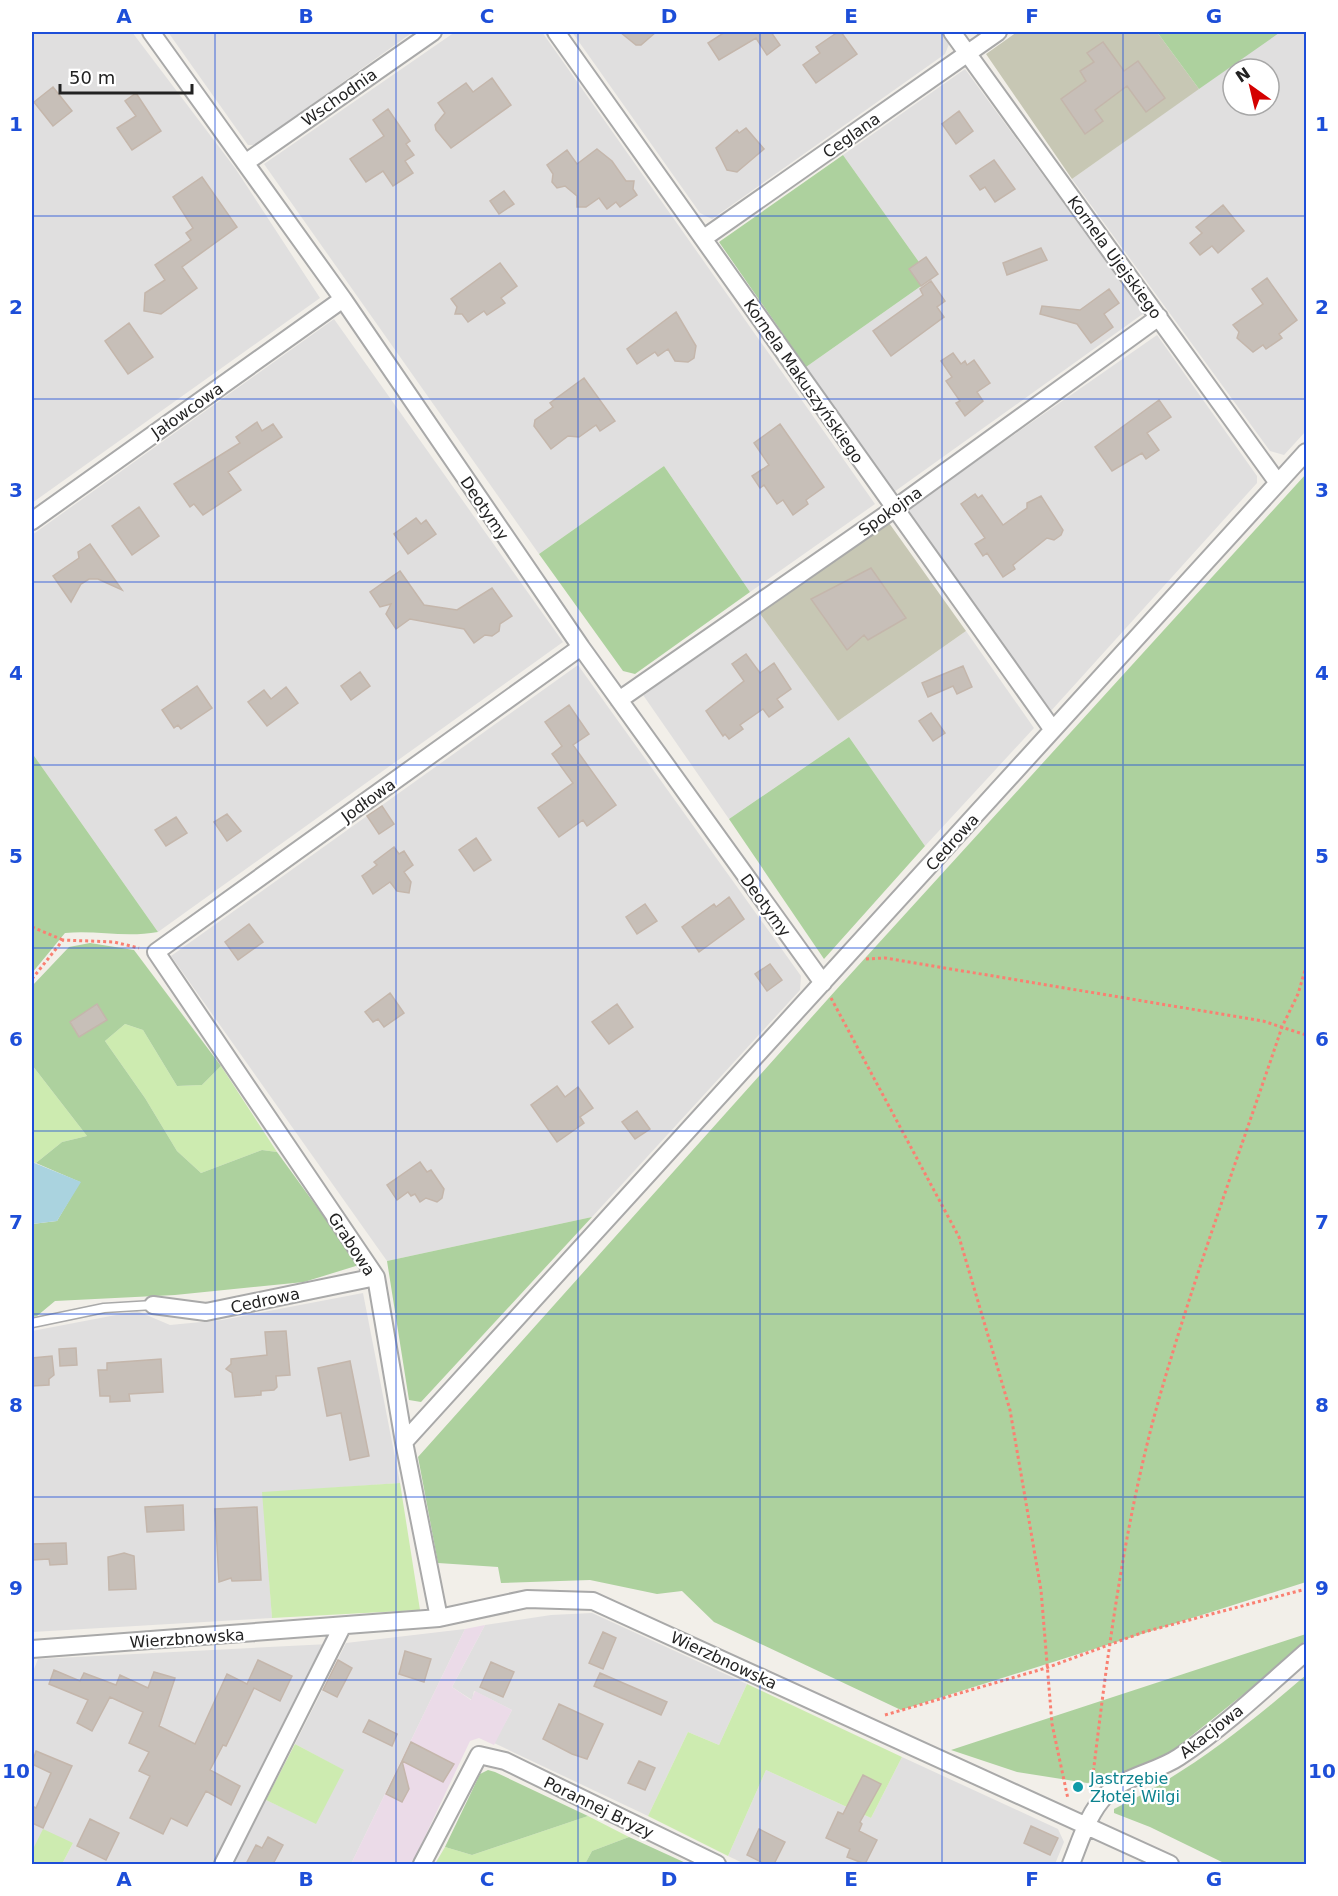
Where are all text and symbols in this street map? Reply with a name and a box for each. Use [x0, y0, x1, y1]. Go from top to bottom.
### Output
text: A [116, 4, 132, 28]
text: B [298, 4, 314, 28]
text: C [480, 4, 494, 28]
text: D [661, 4, 677, 28]
text: E [844, 4, 858, 28]
text: F [1025, 4, 1039, 28]
text: G [1206, 4, 1222, 28]
scale bar [60, 57, 192, 95]
north arrow [1221, 57, 1281, 117]
text: N [1232, 63, 1254, 87]
street label: Wschodnia [298, 65, 381, 130]
text: 50 m [69, 67, 115, 88]
street label: Ceglana [819, 109, 884, 162]
text: 1 [9, 112, 23, 136]
text: 1 [1315, 112, 1329, 136]
street label: Kornela Ujejskiego [1064, 192, 1166, 322]
text: 2 [9, 295, 23, 319]
text: 2 [1315, 295, 1329, 319]
street label: Kornela Makuszyńskiego [740, 296, 868, 467]
street label: Jałowcowa [147, 379, 227, 443]
street label: Deotymy [456, 473, 513, 544]
text: 3 [9, 478, 23, 502]
text: 3 [1315, 478, 1329, 502]
street label: Spokojna [855, 483, 926, 540]
text: 4 [9, 661, 23, 685]
text: 4 [1315, 661, 1329, 685]
street label: Jodłowa [337, 775, 399, 827]
street label: Cedrowa [922, 810, 983, 875]
text: 5 [9, 844, 23, 868]
text: 5 [1315, 844, 1329, 868]
street label: Deotymy [737, 870, 795, 940]
text: 6 [9, 1027, 23, 1051]
text: 6 [1315, 1027, 1329, 1051]
street label: Grabowa [324, 1209, 379, 1279]
text: 7 [9, 1210, 23, 1234]
text: 7 [1315, 1210, 1329, 1234]
street label: Cedrowa [229, 1284, 301, 1317]
text: 8 [9, 1393, 23, 1417]
text: 8 [1315, 1393, 1329, 1417]
text: 9 [9, 1576, 23, 1600]
text: 9 [1315, 1576, 1329, 1600]
street label: Wierzbnowska [129, 1625, 245, 1652]
street label: Wierzbnowska [668, 1628, 780, 1693]
street label: Akacjowa [1176, 1701, 1247, 1762]
text: 10 [2, 1759, 30, 1783]
text: 10 [1308, 1759, 1336, 1783]
place label: Jastrzębie Złotej Wilgi [1089, 1769, 1180, 1806]
street label: Porannej Bryzy [541, 1773, 657, 1842]
marker: Jastrzębie Złotej Wilgi [1071, 1780, 1085, 1794]
text: A [116, 1867, 132, 1891]
text: B [298, 1867, 314, 1891]
text: C [480, 1867, 494, 1891]
text: D [661, 1867, 677, 1891]
text: E [844, 1867, 858, 1891]
text: F [1025, 1867, 1039, 1891]
text: G [1206, 1867, 1222, 1891]

